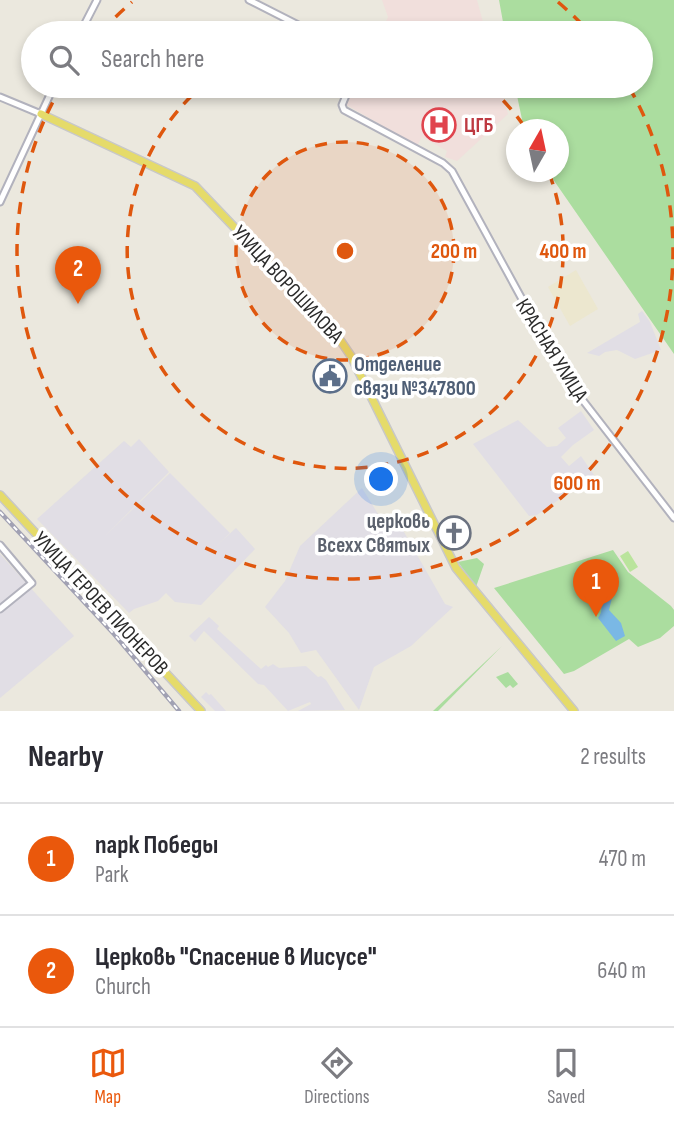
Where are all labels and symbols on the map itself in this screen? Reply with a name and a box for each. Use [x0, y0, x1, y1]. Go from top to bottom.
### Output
hospital icon: ЦГБ [420, 106, 458, 144]
place label: ЦГБ [464, 113, 493, 138]
north arrow [506, 119, 569, 182]
street label: УЛИЦА ВОРОШИЛОВА [227, 220, 349, 349]
centre of rings [333, 239, 357, 263]
text: 200 m [431, 239, 477, 264]
text: 400 m [540, 239, 586, 264]
pin: 2 [55, 246, 101, 304]
street label: КРАСНАЯ УЛИЦА [510, 294, 594, 407]
place label: Отделение связи №347800 [354, 352, 476, 401]
public building icon: Отделение связи №347800 [311, 357, 349, 395]
your location [364, 462, 398, 496]
text: 600 m [553, 471, 601, 496]
place label: церковь Всехх Святых [317, 509, 430, 558]
church icon: церковь Всехх Святых [435, 514, 473, 552]
street label: УЛИЦА ГЕРОЕВ ПИОНЕРОВ [28, 526, 174, 680]
pin: 1 [573, 559, 619, 617]

